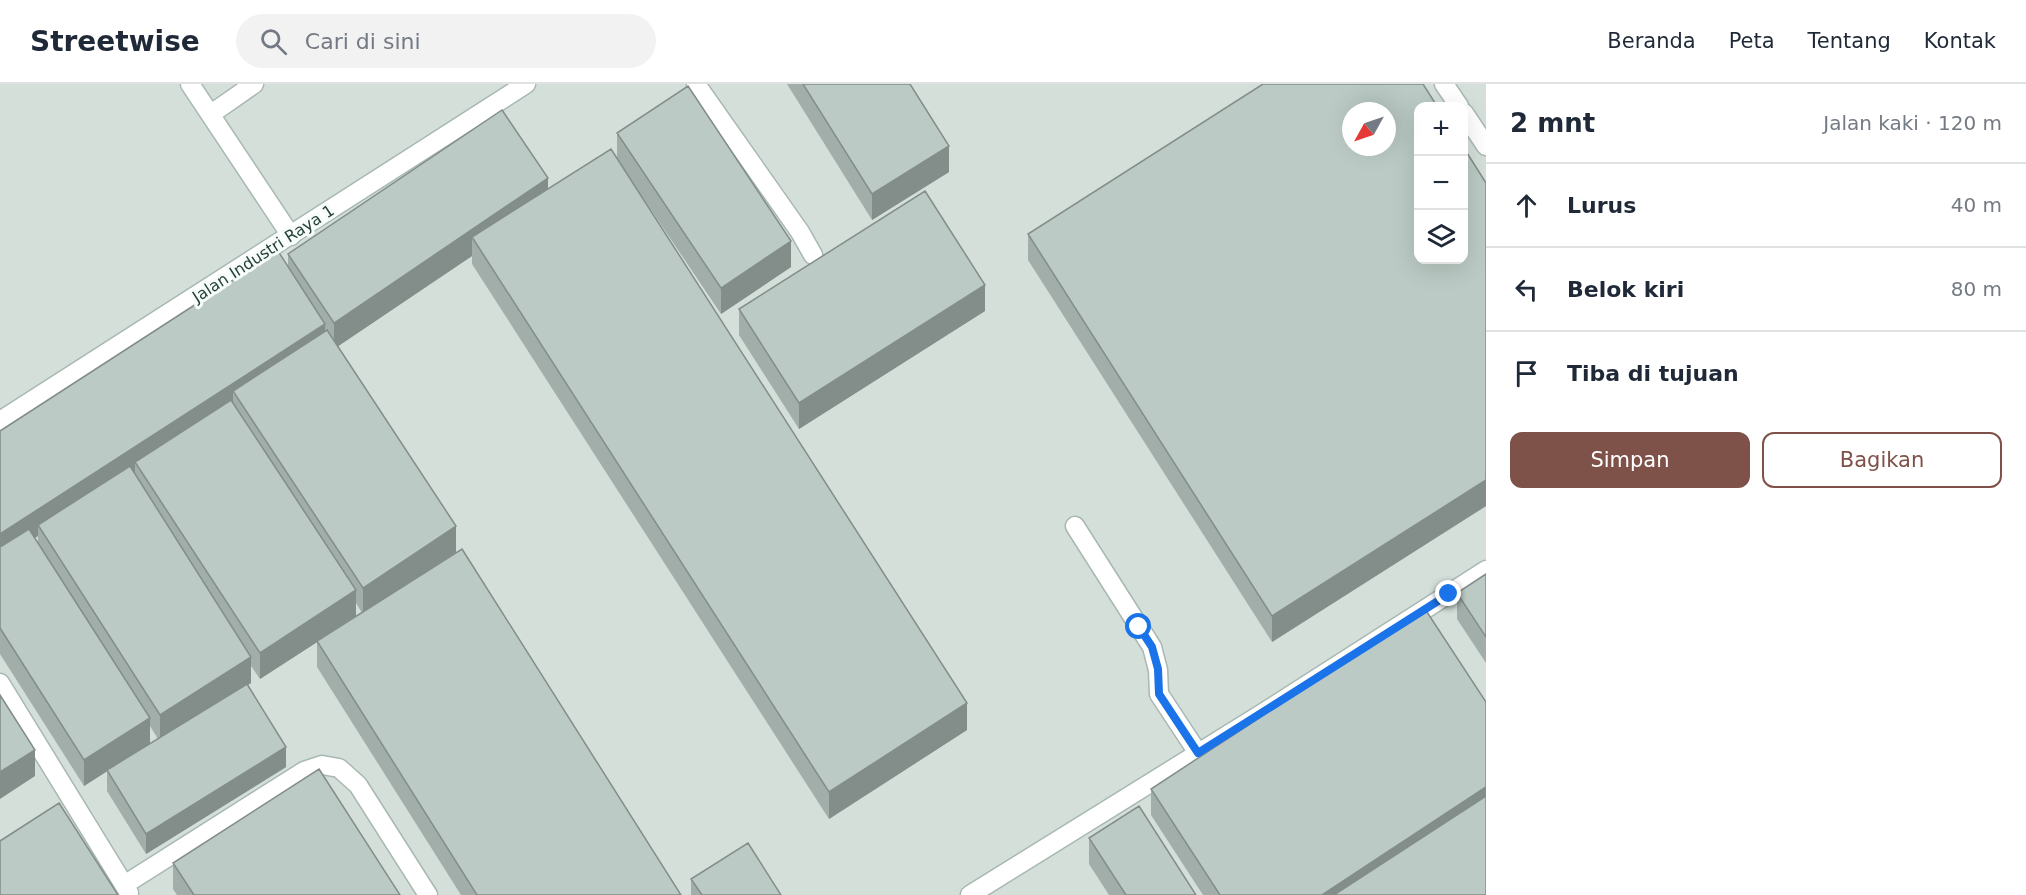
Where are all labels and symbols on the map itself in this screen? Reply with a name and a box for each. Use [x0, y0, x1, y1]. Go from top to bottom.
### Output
north arrow [1342, 102, 1396, 156]
street label: Jalan Industri Raya 1 [188, 201, 338, 307]
route end [1435, 580, 1461, 606]
route start [1125, 613, 1151, 639]

